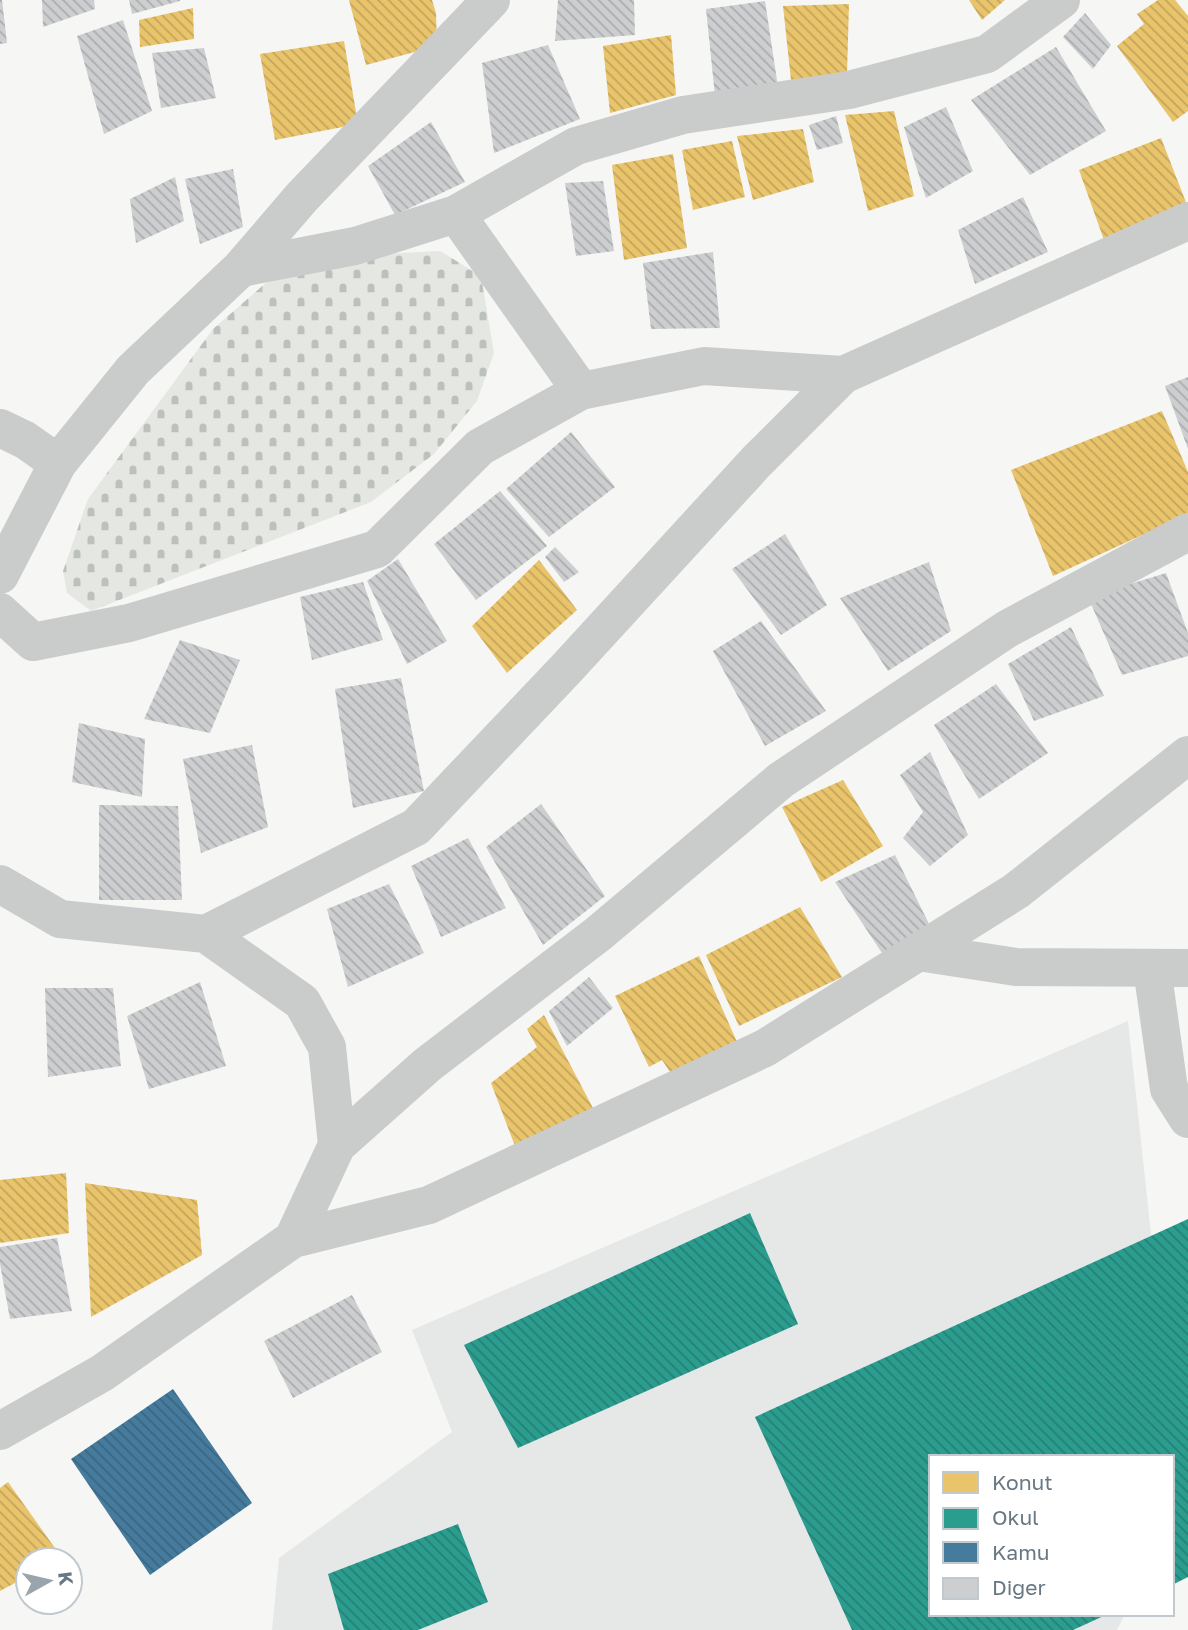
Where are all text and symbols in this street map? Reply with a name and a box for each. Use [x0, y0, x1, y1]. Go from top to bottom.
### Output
legend [929, 1455, 1174, 1616]
text: Konut [992, 1469, 1053, 1495]
text: Okul [992, 1504, 1039, 1530]
text: Kamu [992, 1539, 1049, 1565]
north arrow [14, 1546, 84, 1616]
text: K [54, 1570, 79, 1587]
text: Diğer [992, 1574, 1046, 1600]

